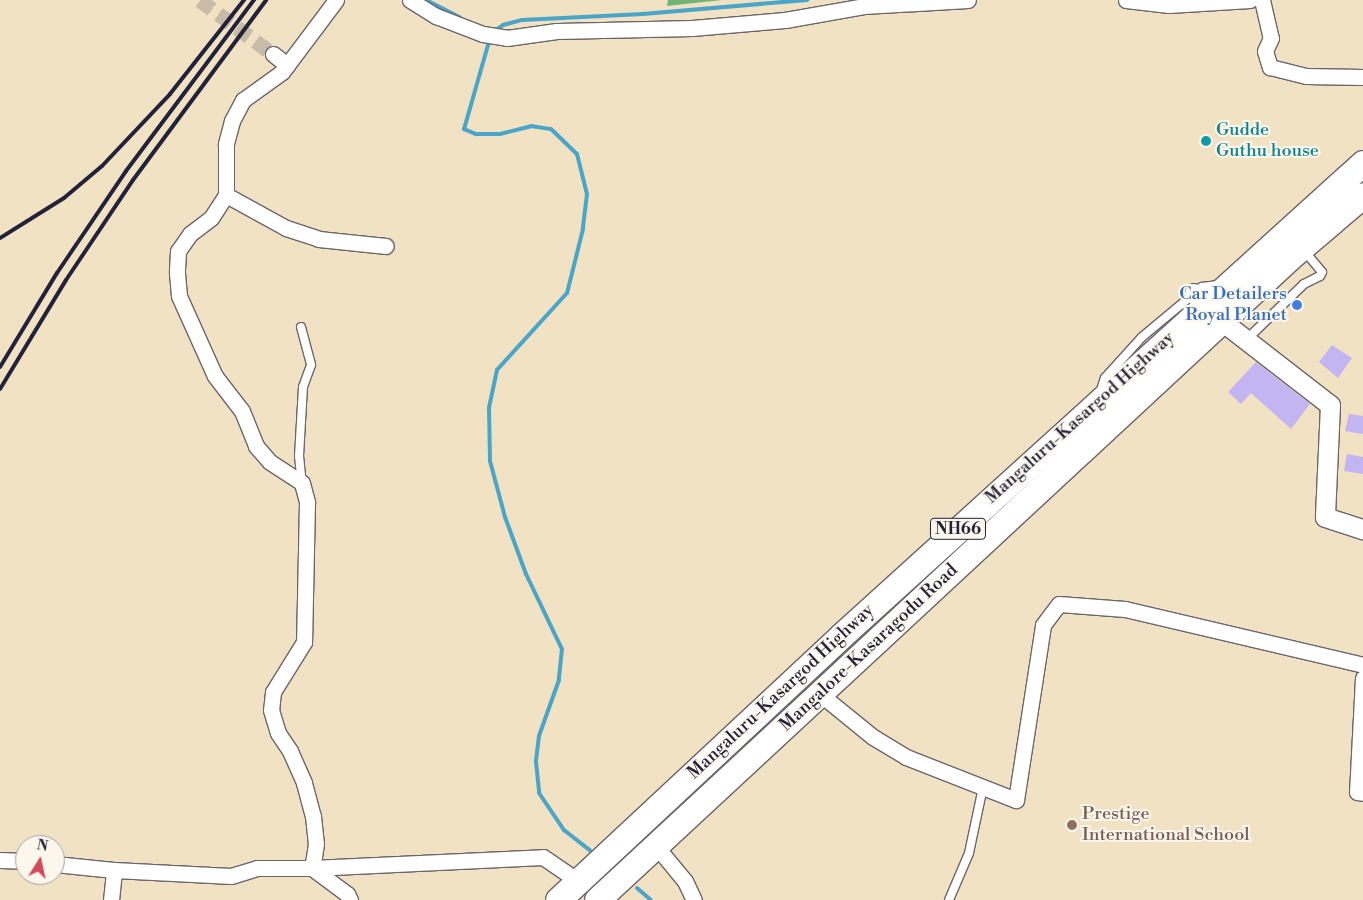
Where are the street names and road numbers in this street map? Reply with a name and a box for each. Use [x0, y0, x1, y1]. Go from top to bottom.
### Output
street label: Mangaluru-Kasargod Highway [981, 327, 1179, 509]
road number: NH66 [929, 516, 987, 542]
street label: Mangalore-Kasaragodu Road [775, 560, 963, 736]
street label: Mangaluru-Kasargod Highway [683, 600, 879, 784]

